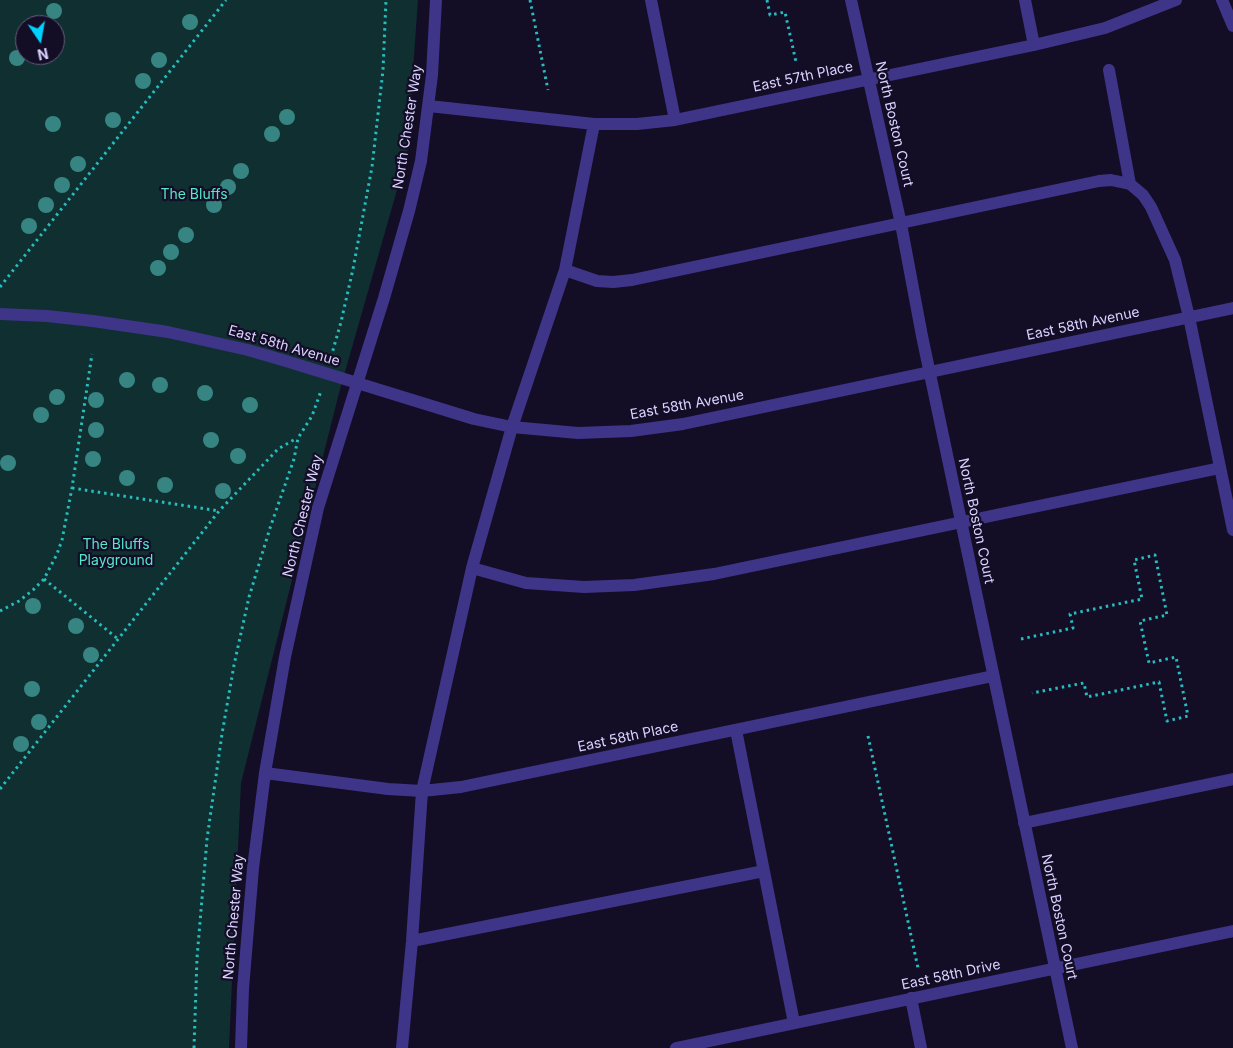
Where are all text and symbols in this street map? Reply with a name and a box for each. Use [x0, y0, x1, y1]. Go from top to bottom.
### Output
north arrow [15, 15, 65, 65]
text: N [36, 45, 50, 64]
street label: East 57th Place [751, 58, 855, 96]
street label: North Boston Court [871, 60, 917, 188]
street label: North Chester Way [390, 64, 426, 190]
park label: The Bluffs [160, 187, 228, 203]
street label: East 58th Avenue [1025, 304, 1141, 344]
street label: East 58th Avenue [226, 322, 342, 370]
street label: East 58th Avenue [629, 387, 745, 423]
street label: North Chester Way [280, 453, 326, 579]
street label: North Boston Court [954, 457, 998, 585]
park label: The Bluffs Playground [79, 537, 153, 570]
street label: East 58th Place [576, 718, 680, 756]
street label: North Boston Court [1037, 853, 1081, 981]
street label: North Chester Way [220, 854, 248, 980]
street label: East 58th Drive [900, 956, 1002, 994]

